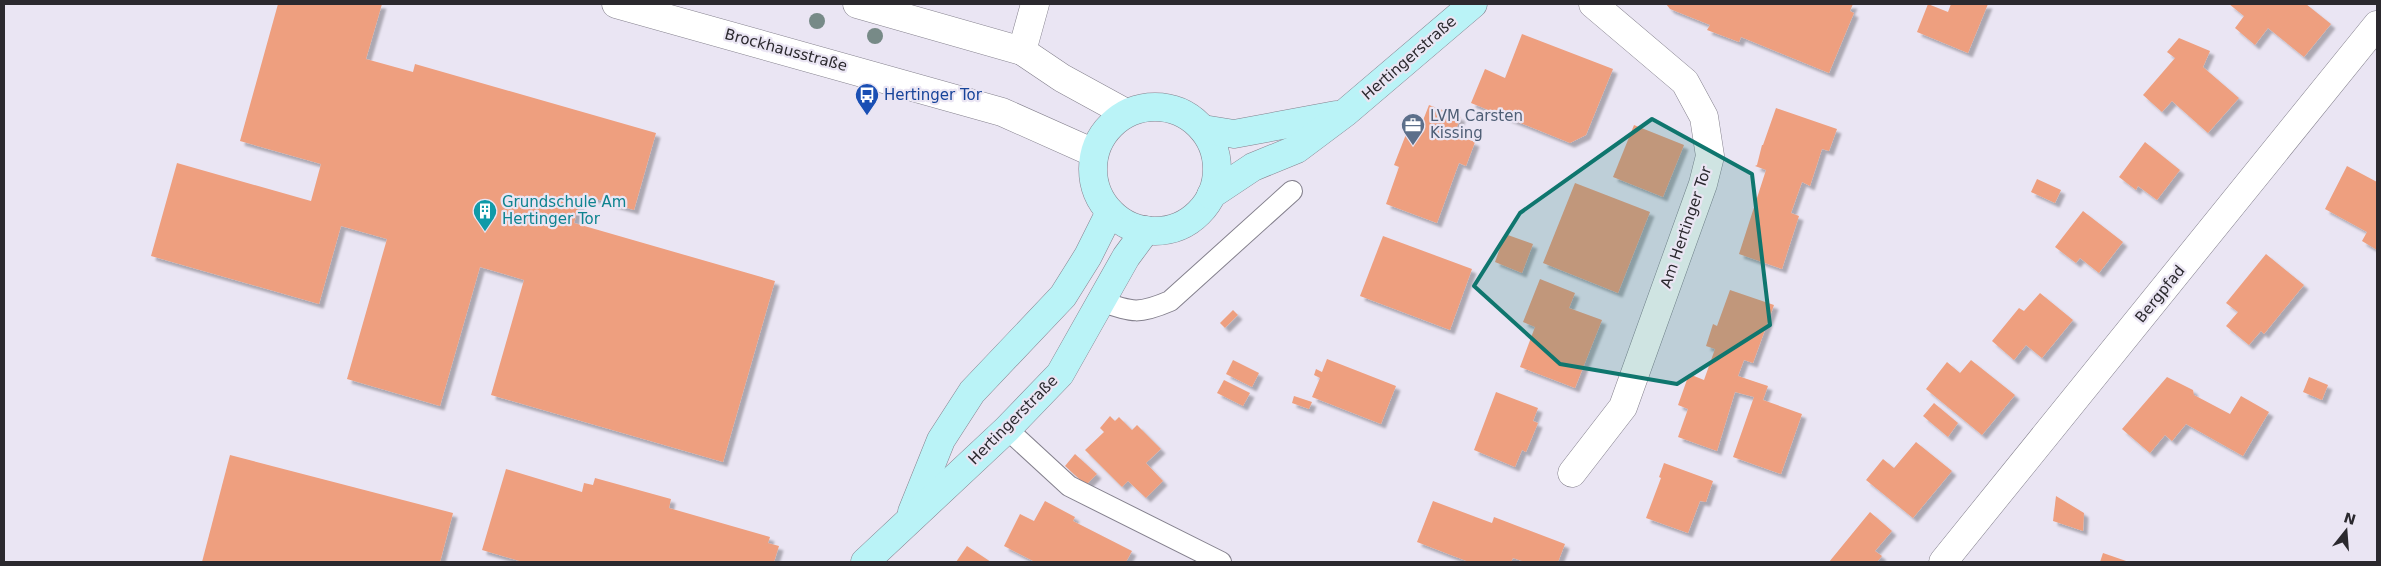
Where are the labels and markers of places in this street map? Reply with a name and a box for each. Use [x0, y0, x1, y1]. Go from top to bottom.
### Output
bus stop icon: Hertinger Tor [854, 82, 880, 116]
place label: Hertinger Tor [884, 86, 983, 104]
place label: LVM Carsten Kissing [1430, 107, 1523, 142]
office icon: LVM Carsten Kissing [1400, 112, 1426, 146]
place label: Grundschule Am Hertinger Tor [502, 193, 626, 228]
building icon: Grundschule Am Hertinger Tor [472, 198, 498, 232]

